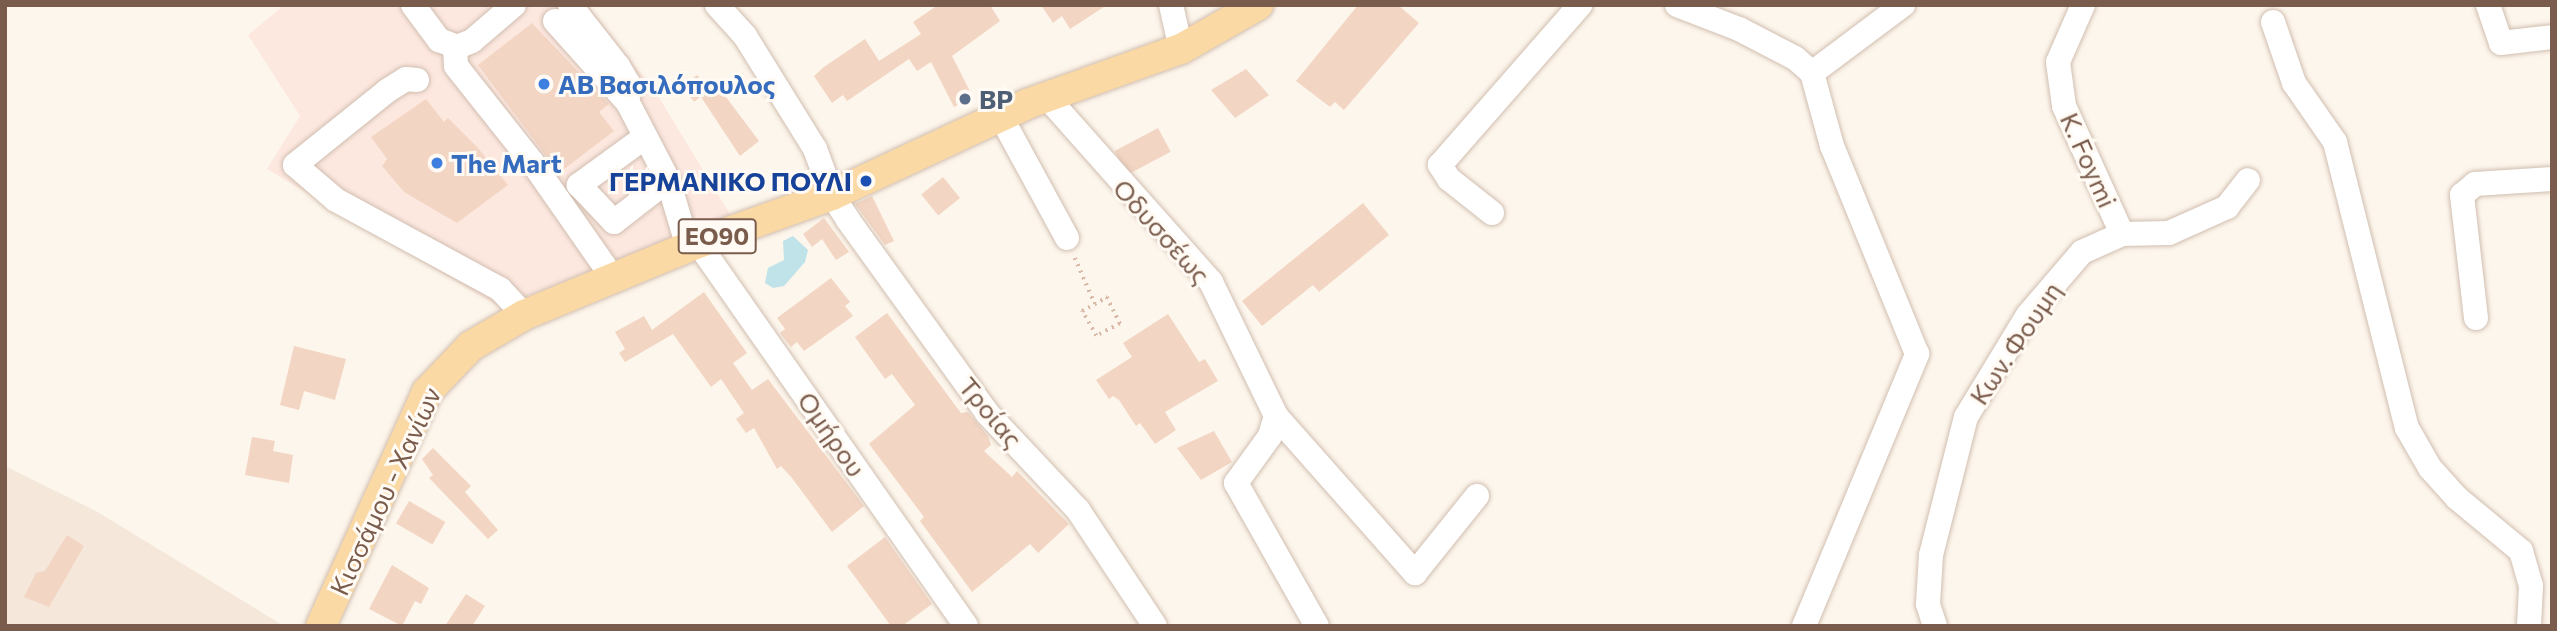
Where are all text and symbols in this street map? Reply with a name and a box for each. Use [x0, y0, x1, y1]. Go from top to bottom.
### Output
place label: ΑΒ Βασιλόπουλος [558, 68, 775, 100]
marker: ΑΒ Βασιλόπουλος [536, 76, 552, 92]
place label: BP [979, 83, 1013, 115]
marker: BP [957, 91, 973, 107]
street label: K. Foymi [2054, 108, 2124, 212]
place label: The Mart [451, 147, 562, 179]
marker: The Mart [429, 155, 445, 171]
place label: ΓΕΡΜΑΝΙΚΟ ΠΟΥΛΙ [609, 165, 852, 197]
street label: Οδυσσέως [1107, 172, 1217, 290]
marker: ΓΕΡΜΑΝΙΚΟ ΠΟΥΛΙ [858, 173, 874, 189]
road number: ΕΟ90 [677, 216, 757, 256]
street label: Κων. Φουμη [1963, 276, 2067, 410]
street label: Τροίας [953, 371, 1029, 453]
street label: Κισσάμου - Χανίων [323, 382, 447, 600]
street label: Ομήρου [792, 386, 872, 482]

